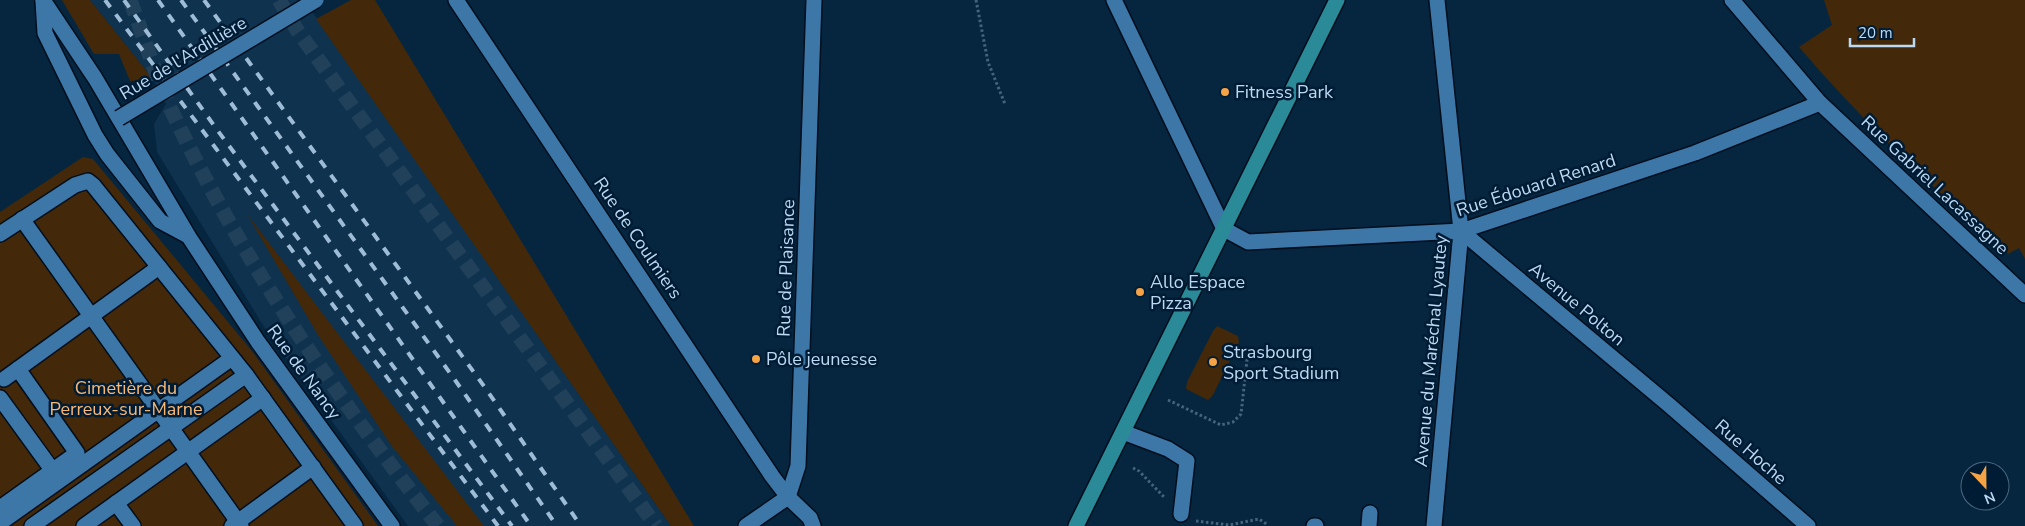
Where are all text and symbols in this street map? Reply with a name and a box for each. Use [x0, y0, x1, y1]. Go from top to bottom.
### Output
street label: Rue de l'Ardillière [115, 11, 251, 105]
scale bar [1850, 15, 1914, 47]
text: 20 m [1858, 23, 1893, 43]
place label: Fitness Park [1235, 80, 1334, 104]
marker: Fitness Park [1219, 86, 1231, 98]
street label: Rue Gabriel Lacassagne [1856, 110, 2014, 260]
street label: Rue Édouard Renard [1453, 148, 1619, 222]
street label: Rue de Coulmiers [588, 172, 688, 304]
street label: Rue de Plaisance [772, 199, 800, 337]
street label: Avenue du Maréchal Lyautey [1409, 233, 1453, 468]
street label: Avenue Polton [1524, 257, 1630, 351]
place label: Allo Espace Pizza [1150, 270, 1245, 315]
marker: Allo Espace Pizza [1134, 286, 1146, 298]
street label: Rue de Nancy [261, 320, 347, 425]
place label: Strasbourg Sport Stadium [1223, 340, 1339, 385]
place label: Pôle jeunesse [766, 347, 877, 371]
marker: Pôle jeunesse [750, 353, 762, 365]
marker: Strasbourg Sport Stadium [1207, 356, 1219, 368]
park label: Cimetière du Perreux-sur-Marne [49, 376, 203, 421]
street label: Rue Hoche [1710, 414, 1792, 490]
north arrow [1960, 461, 2010, 511]
text: N [1981, 487, 1998, 508]

